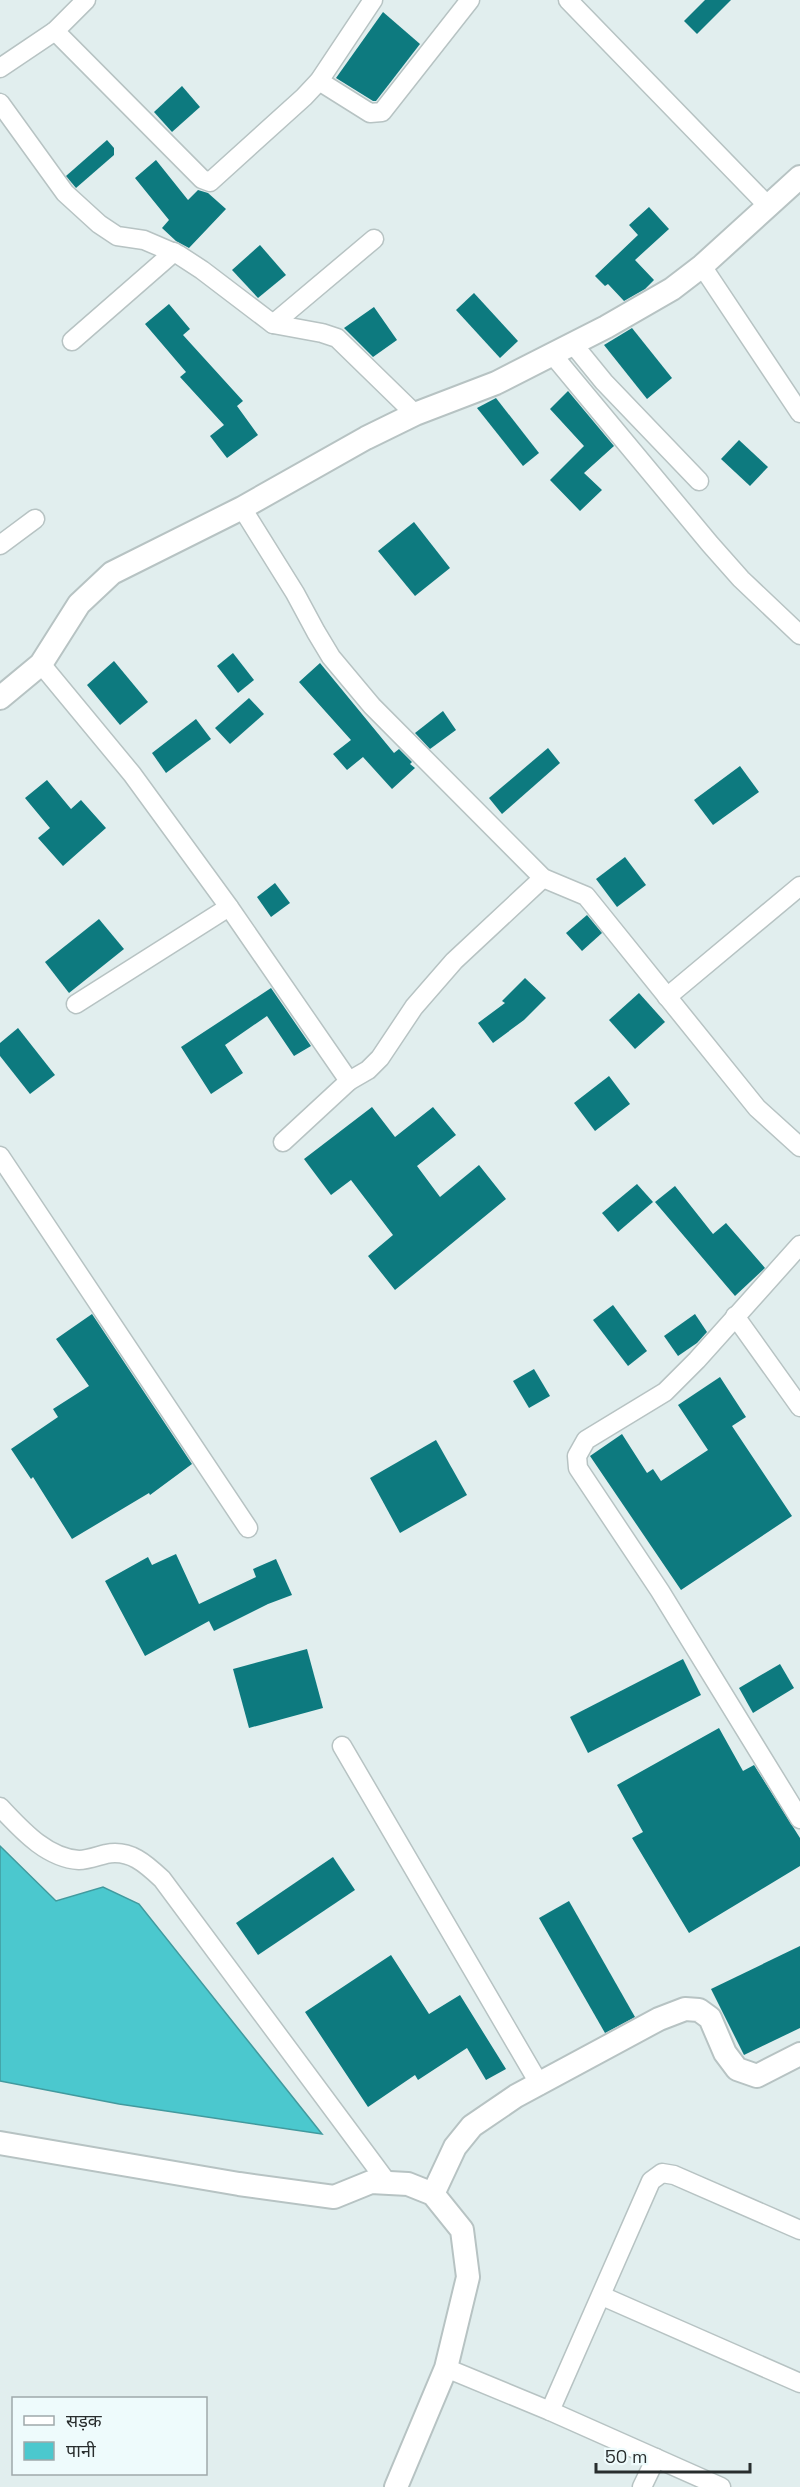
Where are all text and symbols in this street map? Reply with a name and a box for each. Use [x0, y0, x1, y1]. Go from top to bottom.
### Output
legend [12, 2397, 207, 2475]
text: सड़क [66, 2409, 103, 2432]
scale bar [596, 2436, 750, 2474]
text: पानी [66, 2439, 96, 2462]
text: 50 m [605, 2445, 647, 2468]

